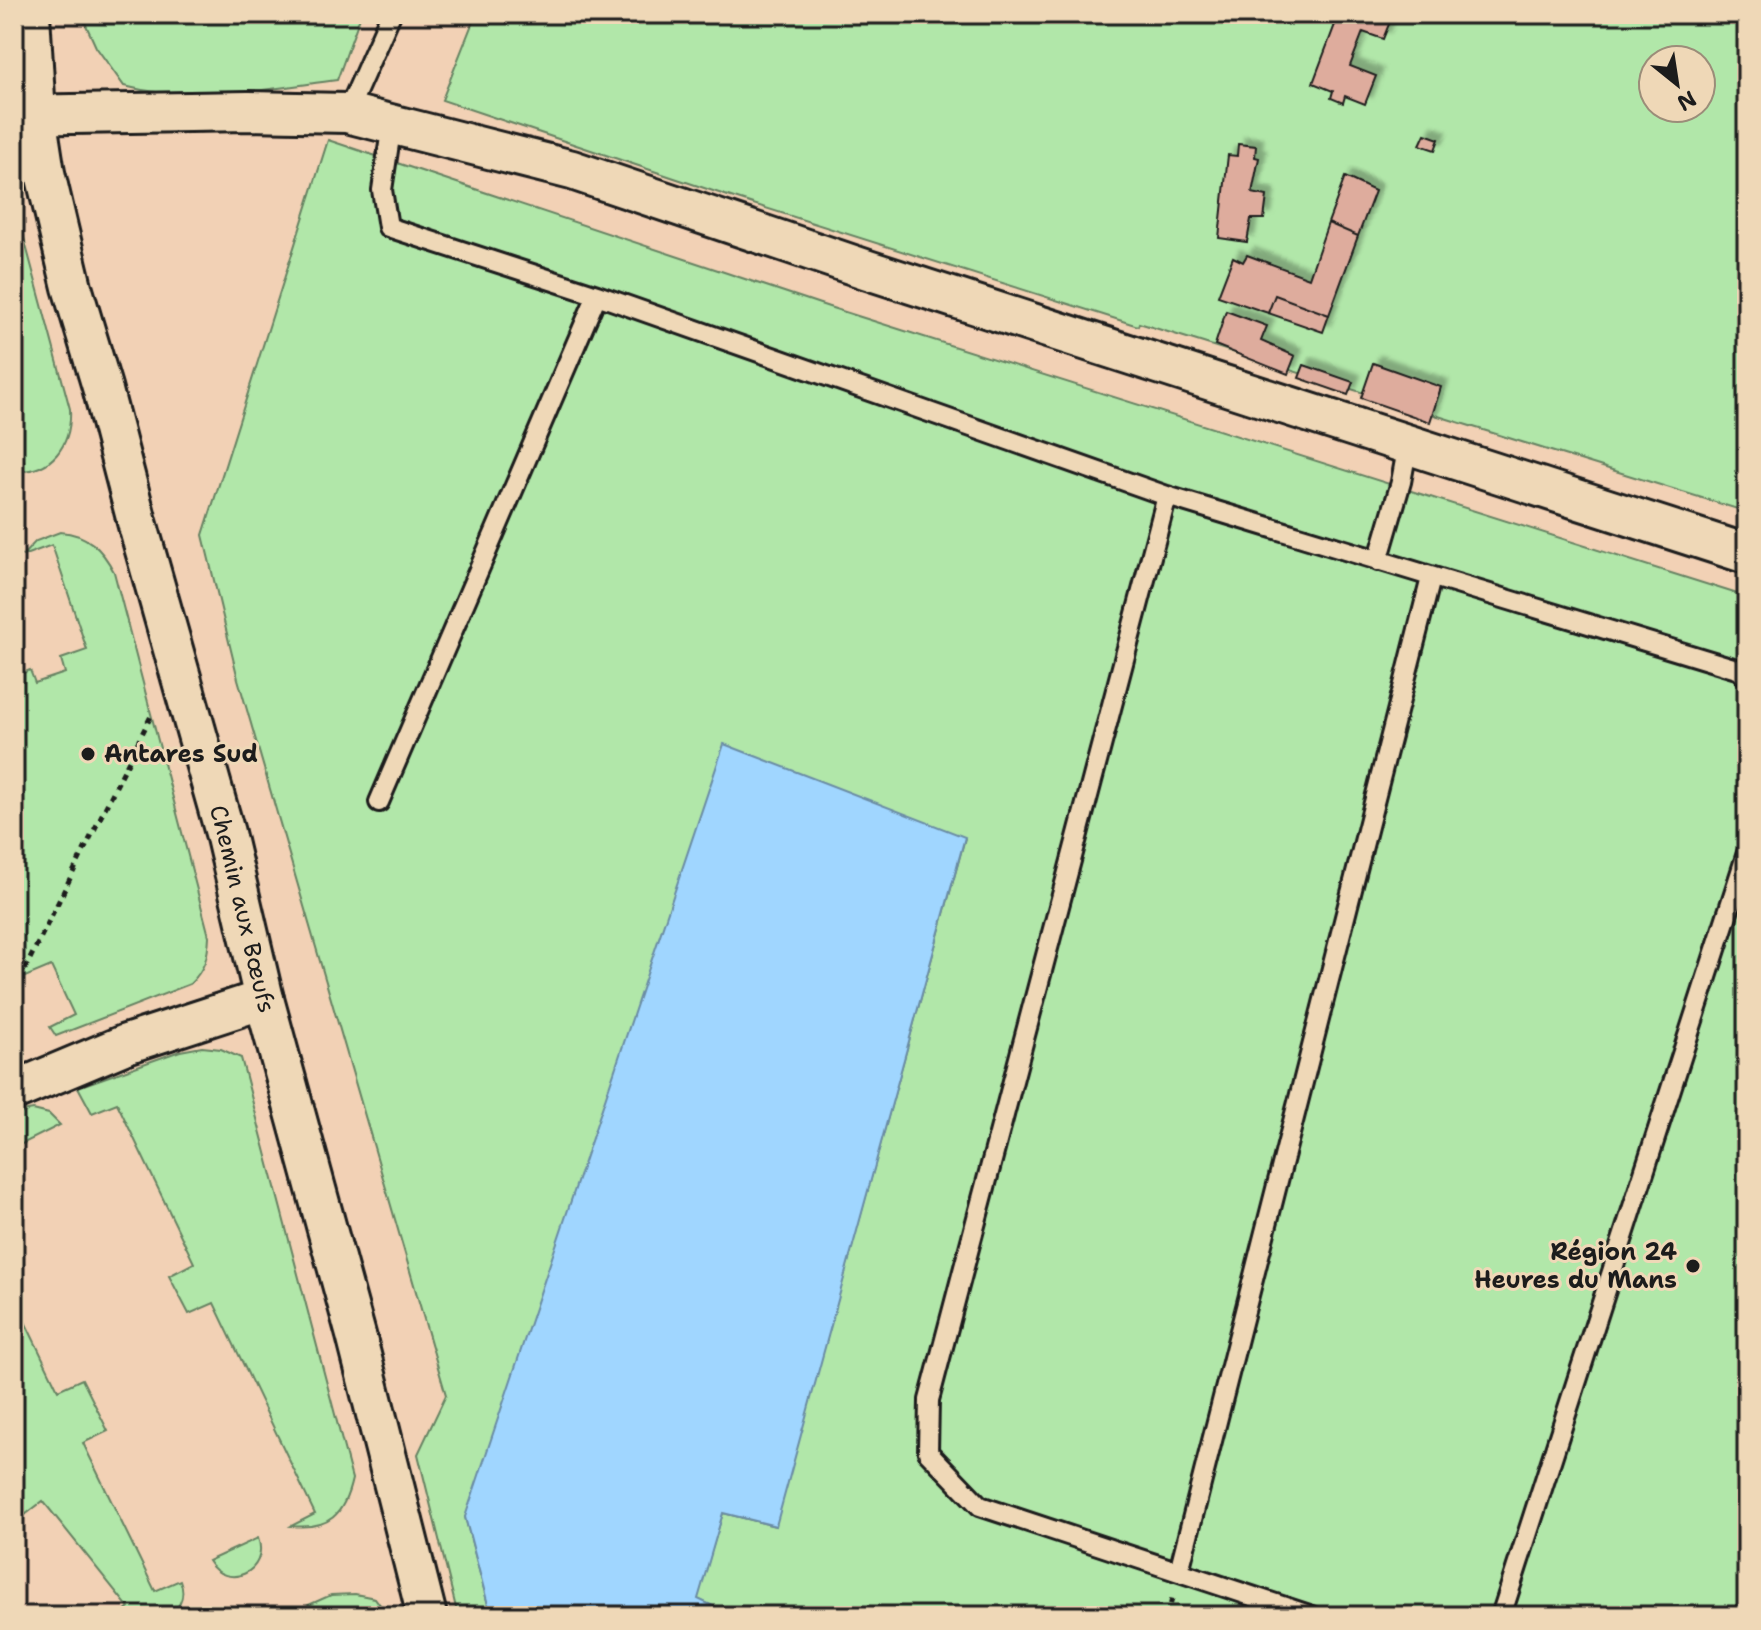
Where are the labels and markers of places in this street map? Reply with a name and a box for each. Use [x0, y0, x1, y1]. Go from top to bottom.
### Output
place label: Antares Sud [104, 738, 258, 770]
marker: Antares Sud [79, 745, 97, 763]
place label: Région 24 Heures du Mans [1474, 1236, 1677, 1296]
marker: Région 24 Heures du Mans [1684, 1257, 1702, 1275]

